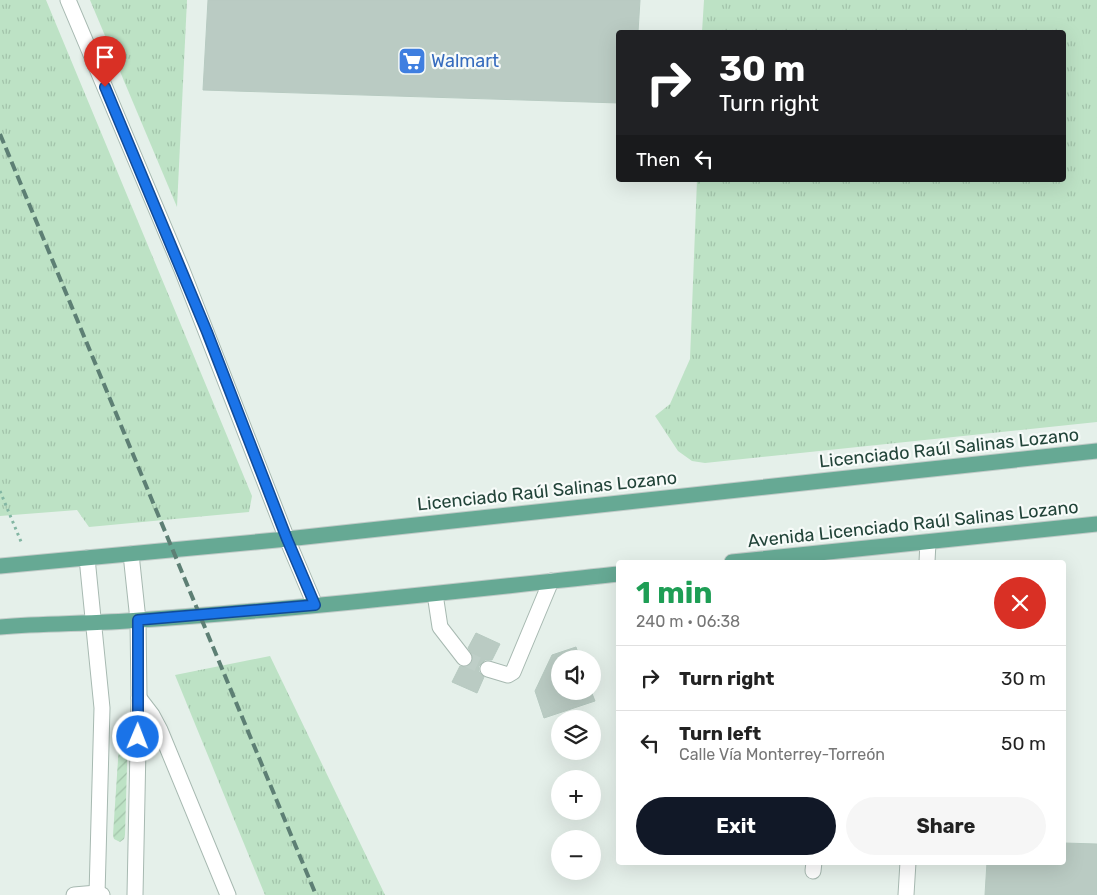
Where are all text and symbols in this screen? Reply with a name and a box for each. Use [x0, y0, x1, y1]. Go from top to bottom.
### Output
pin [84, 36, 126, 87]
icon: arrive [91, 43, 119, 71]
supermarket icon: Walmart [397, 46, 427, 76]
text: 30 m [719, 48, 805, 90]
place label: Walmart [431, 50, 499, 72]
icon: right [636, 50, 701, 115]
text: Turn right [719, 90, 819, 117]
icon: left [690, 145, 718, 173]
text: Then [636, 148, 680, 171]
street label: Licenciado Raúl Salinas Lozano [818, 423, 1080, 473]
street label: Licenciado Raúl Salinas Lozano [416, 466, 678, 516]
street label: Avenida Licenciado Raúl Salinas Lozano [746, 496, 1080, 552]
text: 1 min [636, 575, 713, 611]
button: close [994, 577, 1046, 629]
text: 240 m · 06:38 [636, 612, 740, 631]
map controls [551, 650, 601, 880]
button: sound [551, 650, 601, 700]
icon: right [636, 664, 664, 692]
text: Turn right [679, 667, 774, 690]
text: 30 m [1001, 667, 1046, 690]
position arrow [111, 710, 163, 762]
button: layers [551, 710, 601, 760]
text: Turn left [679, 722, 761, 745]
icon: left [636, 729, 664, 757]
text: 50 m [1001, 732, 1046, 755]
text: Calle Vía Monterrey-Torreón [679, 745, 885, 764]
button: + [551, 770, 601, 820]
button: Exit [636, 797, 836, 855]
button: Share [846, 797, 1046, 855]
button: − [551, 830, 601, 880]

